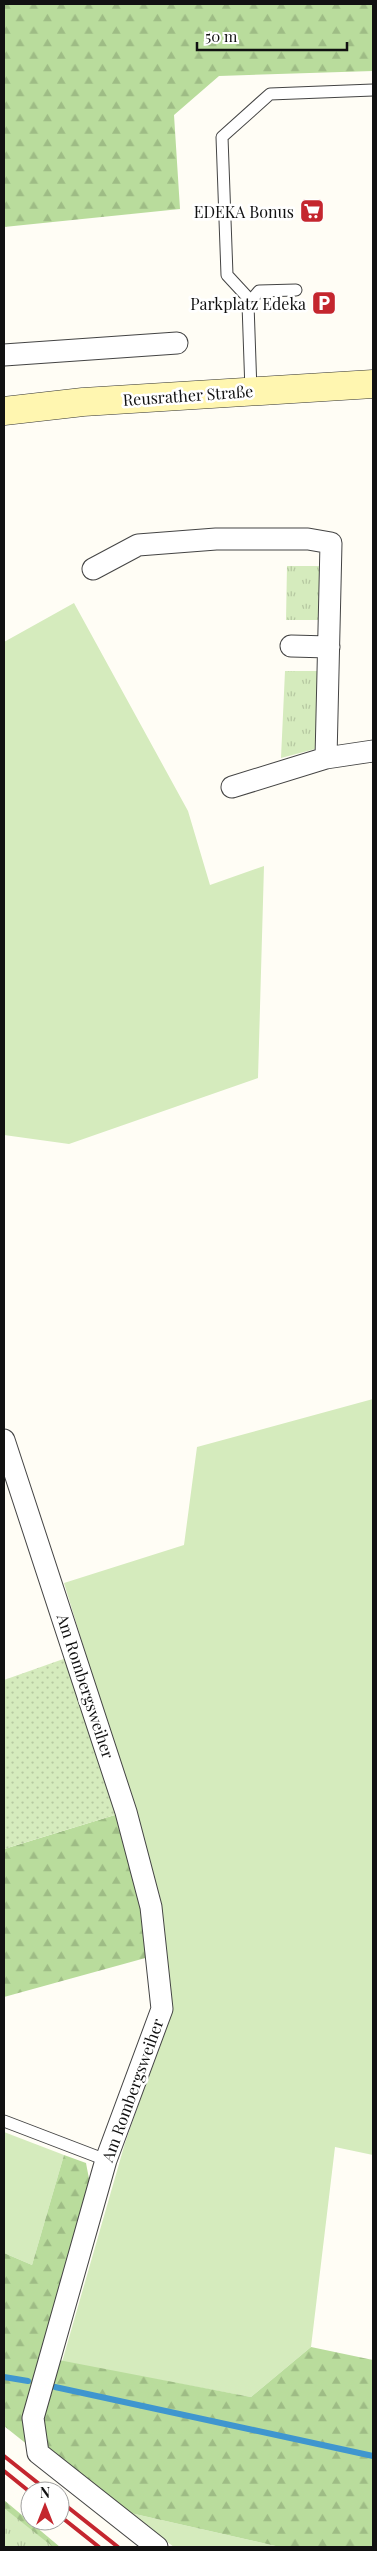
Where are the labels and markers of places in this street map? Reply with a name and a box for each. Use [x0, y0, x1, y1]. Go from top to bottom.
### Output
supermarket icon: EDEKA Bonus [299, 198, 325, 224]
place label: EDEKA Bonus [194, 201, 294, 222]
parking icon: Parkplatz Edeka [311, 290, 337, 316]
place label: Parkplatz Edeka [190, 293, 306, 314]

